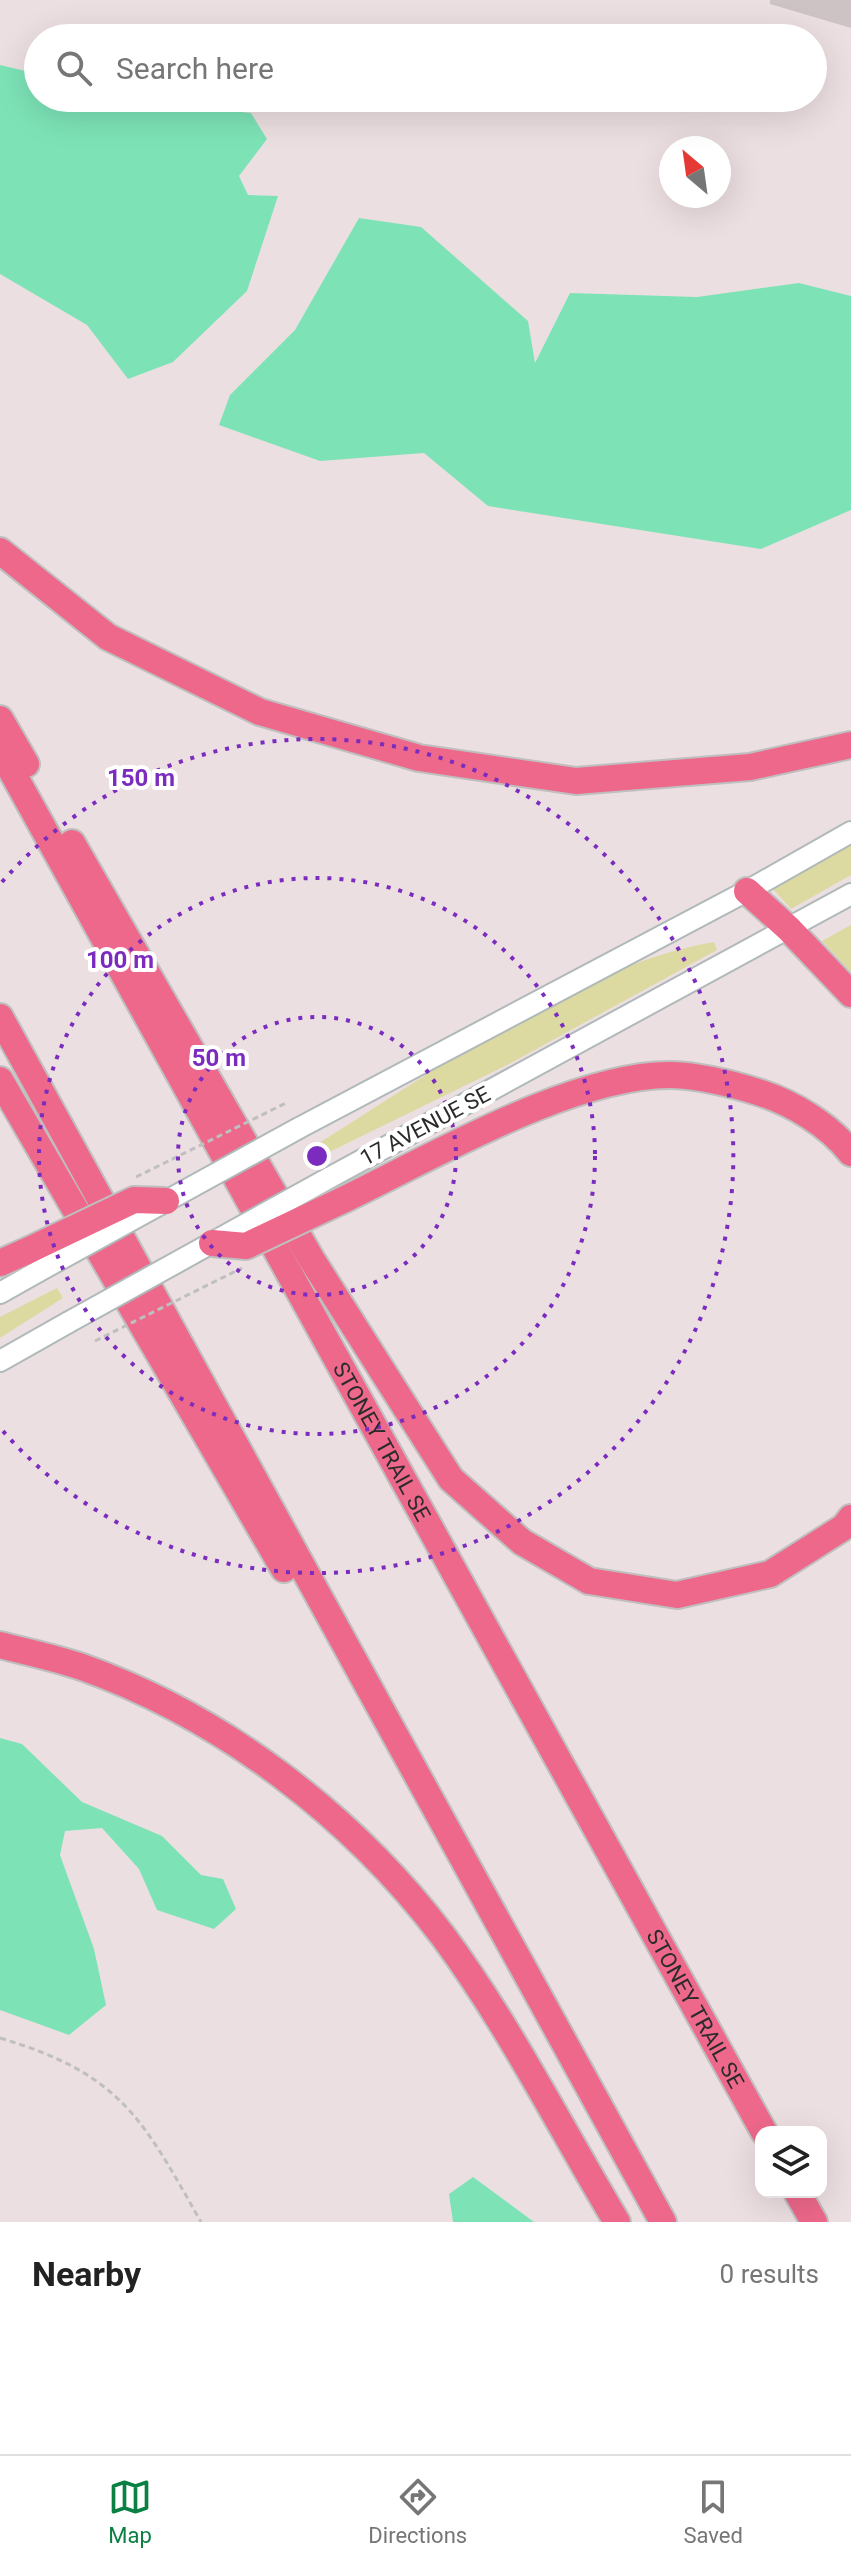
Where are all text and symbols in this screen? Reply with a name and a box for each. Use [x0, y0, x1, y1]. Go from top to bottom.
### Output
search box [24, 24, 827, 112]
icon: search [52, 46, 96, 90]
text: Search here [116, 51, 274, 86]
north arrow [659, 136, 731, 208]
text: 150 m [107, 764, 175, 792]
text: 100 m [86, 946, 154, 974]
text: 50 m [192, 1044, 246, 1072]
street label: 17 AVENUE SE [356, 1081, 494, 1171]
centre of rings [303, 1142, 331, 1170]
street label: STONEY TRAIL SE [328, 1358, 436, 1525]
street label: STONEY TRAIL SE [642, 1925, 750, 2092]
map controls [755, 2126, 827, 2198]
button: layers [755, 2126, 827, 2198]
text: Nearby [32, 2254, 141, 2294]
text: 0 results [720, 2259, 819, 2289]
tab: Map [108, 2475, 152, 2548]
tab: Directions [368, 2475, 467, 2548]
tab: Saved [683, 2475, 743, 2548]

